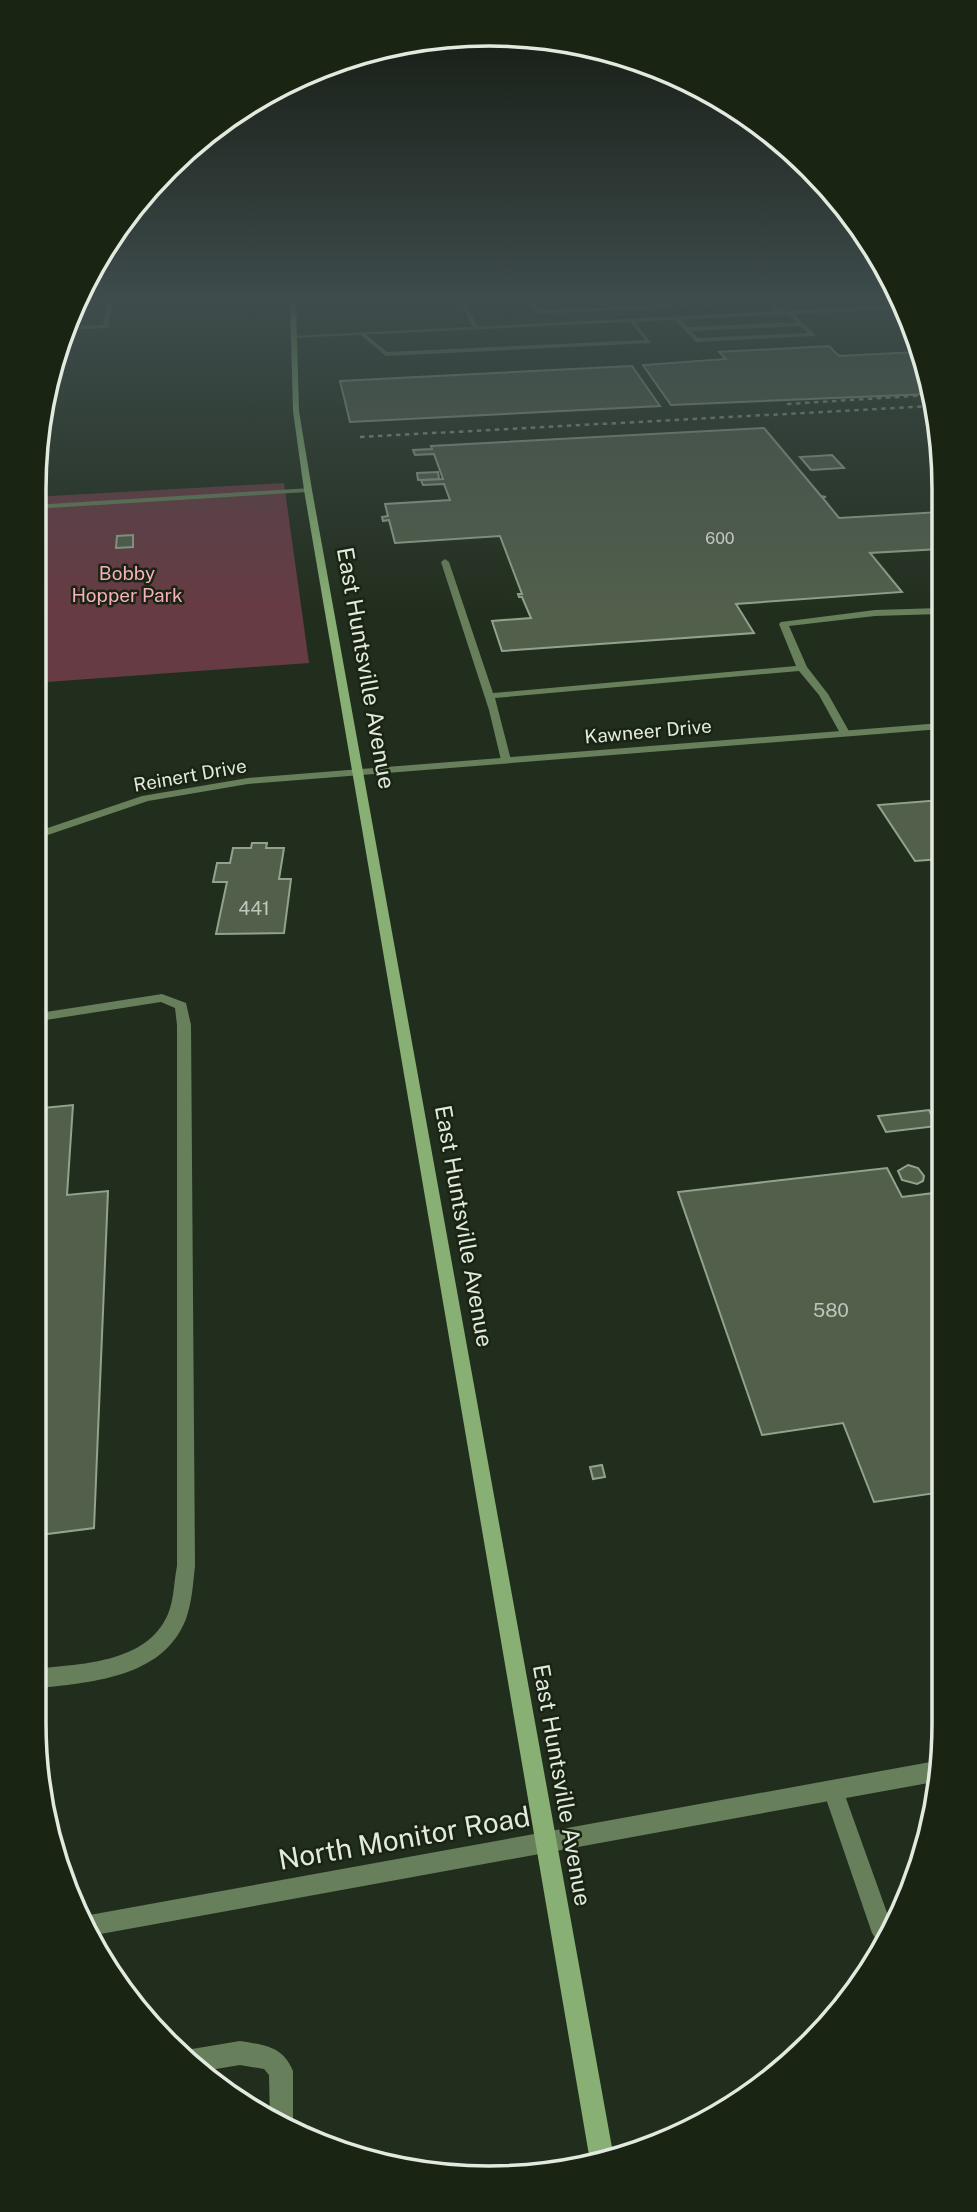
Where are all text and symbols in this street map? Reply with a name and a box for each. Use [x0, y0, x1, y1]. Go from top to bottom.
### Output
house number: 600 [705, 529, 735, 548]
street label: East Huntsville Avenue [332, 545, 401, 791]
park label: Bobby Hopper Park [71, 562, 183, 606]
street label: Kawneer Drive [583, 714, 713, 748]
street label: Reinert Drive [132, 754, 248, 796]
house number: 441 [238, 897, 270, 919]
street label: East Huntsville Avenue [430, 1103, 499, 1349]
house number: 580 [813, 1299, 849, 1321]
street label: East Huntsville Avenue [528, 1662, 597, 1908]
street label: North Monitor Road [275, 1799, 532, 1876]

